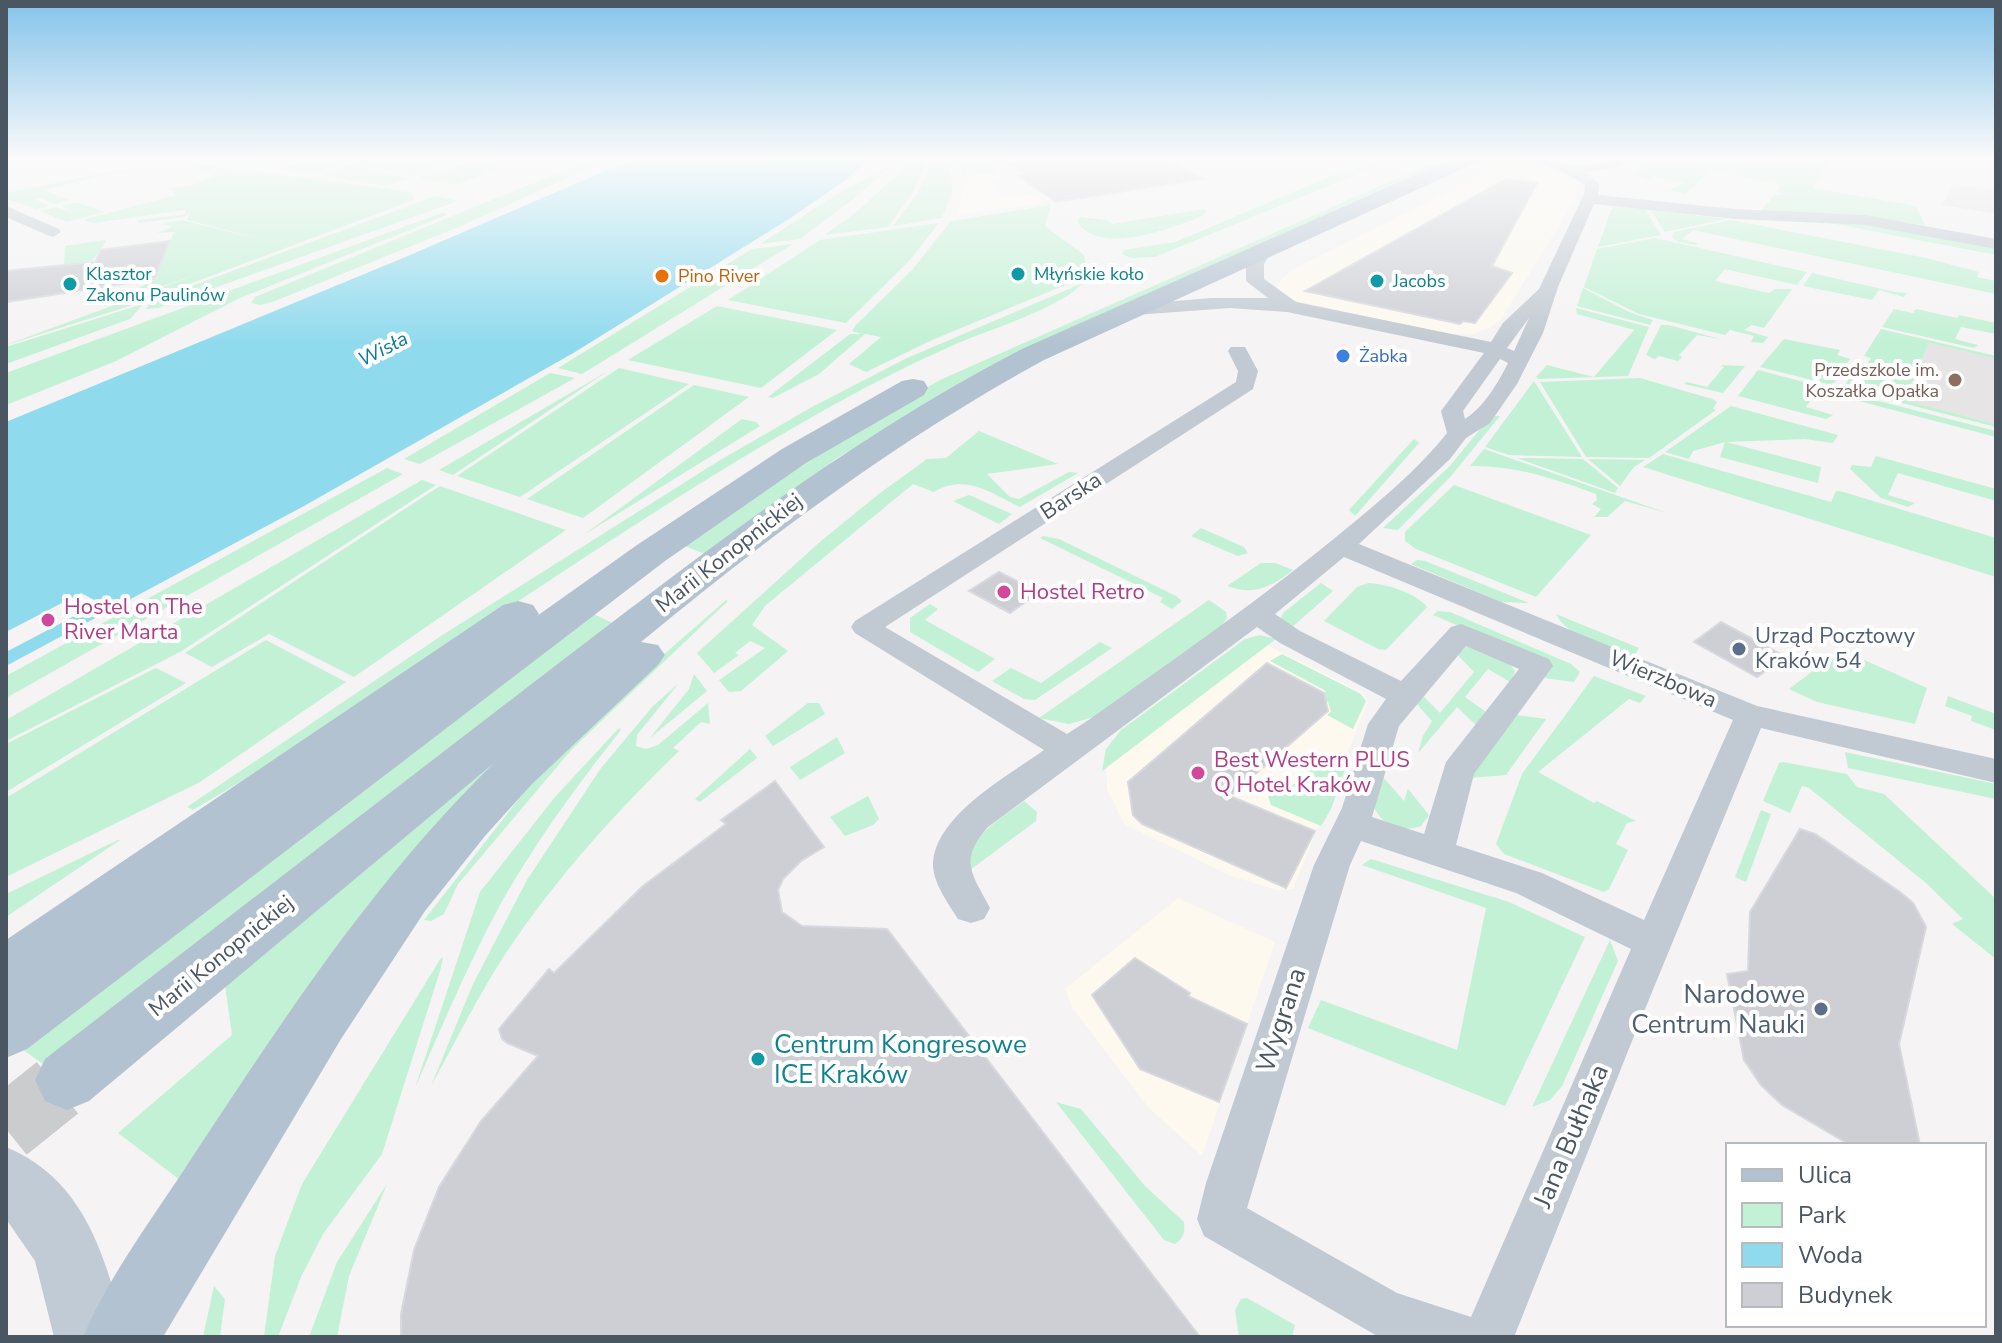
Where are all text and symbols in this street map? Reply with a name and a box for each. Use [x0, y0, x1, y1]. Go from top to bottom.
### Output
place label: Klasztor Zakonu Paulinów [86, 262, 225, 307]
place label: Młyńskie koło [1034, 262, 1144, 286]
place label: Pino River [678, 264, 760, 288]
marker: Młyńskie koło [1009, 265, 1027, 283]
marker: Pino River [653, 267, 671, 285]
place label: Jacobs [1392, 269, 1446, 293]
marker: Jacobs [1368, 272, 1386, 290]
marker: Klasztor Zakonu Paulinów [61, 275, 79, 293]
water label: Wisła [353, 325, 413, 373]
place label: Żabka [1359, 344, 1408, 368]
marker: Żabka [1334, 347, 1352, 365]
place label: Przedszkole im. Koszałka Opałka [1806, 358, 1939, 403]
marker: Przedszkole im. Koszałka Opałka [1946, 371, 1964, 389]
street label: Barska [1035, 465, 1107, 527]
street label: Marii Konopnickiej [650, 486, 808, 620]
place label: Hostel Retro [1020, 577, 1145, 607]
marker: Hostel Retro [995, 583, 1013, 601]
place label: Hostel on The River Marta [64, 592, 203, 647]
marker: Hostel on The River Marta [39, 611, 57, 629]
place label: Urząd Pocztowy Kraków 54 [1755, 621, 1916, 676]
marker: Urząd Pocztowy Kraków 54 [1730, 640, 1748, 658]
street label: Wierzbowa [1605, 643, 1721, 715]
place label: Best Western PLUS Q Hotel Kraków [1214, 745, 1410, 800]
marker: Best Western PLUS Q Hotel Kraków [1189, 764, 1207, 782]
street label: Marii Konopnickiej [142, 888, 300, 1024]
street label: Wygrana [1248, 963, 1314, 1077]
place label: Narodowe Centrum Nauki [1631, 977, 1805, 1042]
marker: Narodowe Centrum Nauki [1812, 1000, 1830, 1018]
place label: Centrum Kongresowe ICE Kraków [774, 1027, 1027, 1092]
marker: Centrum Kongresowe ICE Kraków [749, 1050, 767, 1068]
street label: Jana Bułhaka [1525, 1059, 1617, 1214]
legend [1726, 1143, 1986, 1327]
text: Ulica [1798, 1159, 1852, 1191]
text: Park [1798, 1199, 1847, 1231]
text: Woda [1798, 1239, 1863, 1271]
text: Budynek [1798, 1279, 1893, 1311]

